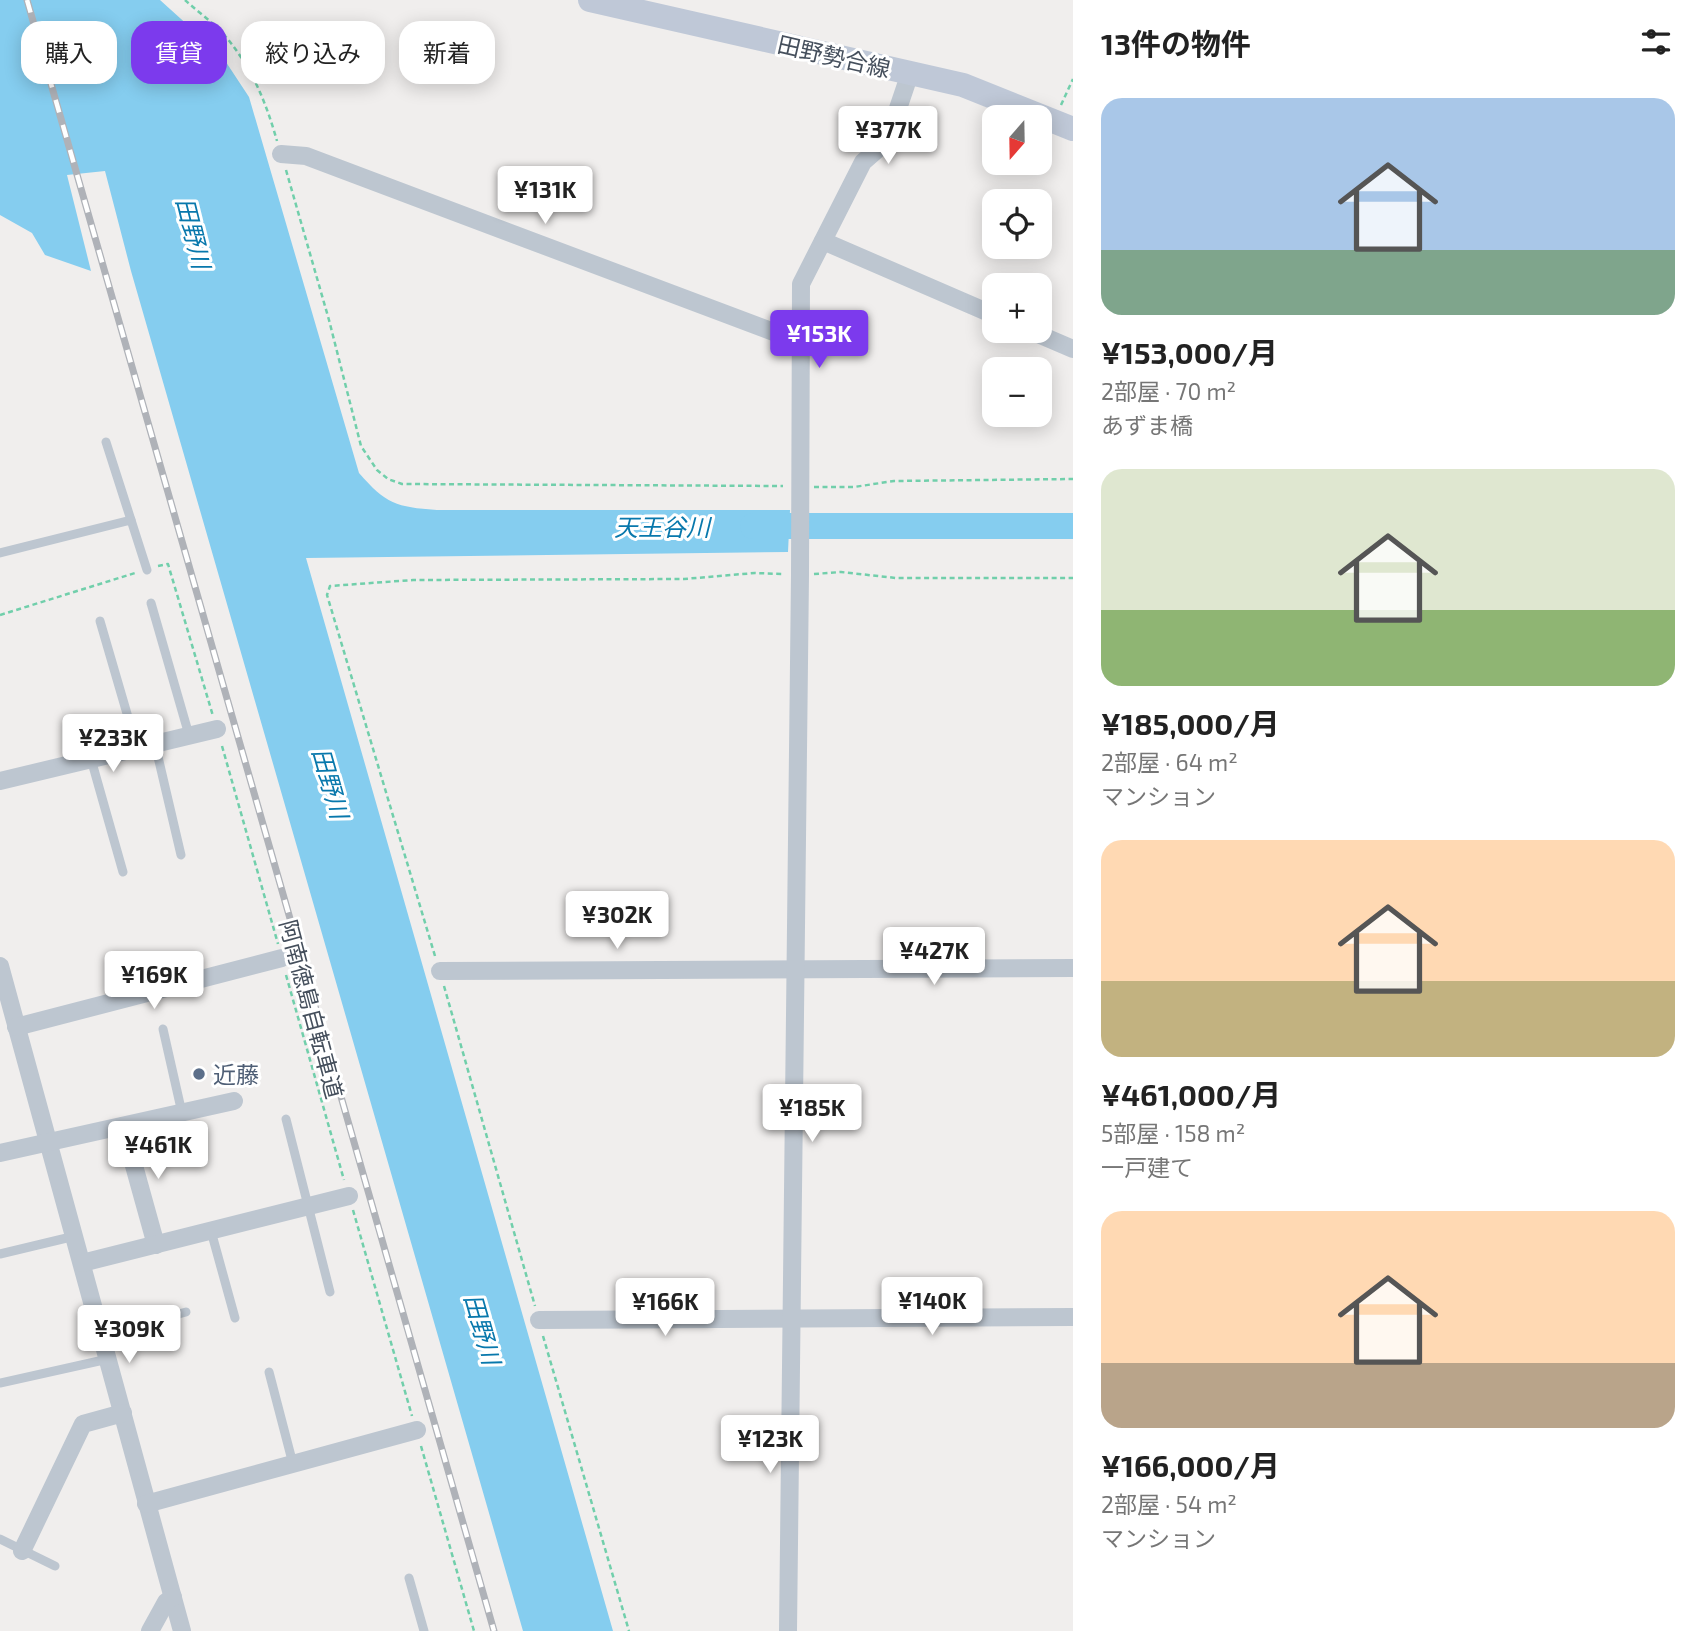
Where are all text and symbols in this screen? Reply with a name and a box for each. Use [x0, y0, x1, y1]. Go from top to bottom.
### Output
chip: 購入 [21, 21, 117, 84]
chip: 賃貸 [131, 21, 227, 84]
chip: 絞り込み [241, 21, 385, 84]
chip: 新着 [399, 21, 495, 84]
icon: filters [1637, 23, 1675, 61]
text: 13件の物件 [1101, 25, 1251, 61]
street label: 田野勢合線 [775, 29, 893, 83]
north arrow [982, 105, 1052, 175]
map controls [982, 105, 1052, 427]
pin: ¥377K [839, 106, 937, 166]
text: ¥377K [854, 115, 922, 143]
icon: home [1325, 144, 1451, 270]
pin: ¥131K [496, 166, 594, 226]
text: ¥131K [514, 175, 576, 203]
button: locate [982, 189, 1052, 259]
water label: 田野川 [171, 195, 218, 274]
button: + [982, 273, 1052, 343]
pin: ¥153K [770, 310, 868, 370]
text: ¥153K [786, 319, 852, 347]
text: ¥153,000/月 [1101, 334, 1278, 370]
button: − [982, 357, 1052, 427]
text: 2部屋 · 70 m² [1101, 377, 1236, 405]
text: あずま橋 [1101, 411, 1193, 439]
water label: 天王谷川 [614, 512, 713, 541]
icon: home [1325, 515, 1451, 641]
text: ¥185,000/月 [1101, 705, 1280, 741]
pin: ¥233K [64, 714, 162, 774]
text: ¥233K [78, 723, 148, 751]
water label: 田野川 [307, 744, 356, 824]
text: 2部屋 · 64 m² [1101, 748, 1238, 776]
text: マンション [1101, 782, 1216, 810]
icon: home [1325, 886, 1451, 1012]
pin: ¥302K [568, 892, 666, 951]
text: ¥302K [582, 900, 652, 928]
street label: 阿南徳島自転車道 [275, 917, 349, 1101]
pin: ¥427K [885, 928, 983, 987]
text: ¥427K [899, 936, 969, 964]
pin: ¥169K [105, 951, 203, 1011]
text: ¥169K [121, 960, 187, 988]
place label: 近藤 [213, 1060, 259, 1088]
marker: 近藤 [191, 1066, 207, 1082]
text: ¥461,000/月 [1101, 1076, 1281, 1112]
pin: ¥185K [763, 1084, 861, 1144]
text: ¥185K [779, 1093, 845, 1121]
text: 5部屋 · 158 m² [1101, 1119, 1245, 1147]
pin: ¥461K [109, 1122, 207, 1181]
text: ¥461K [124, 1130, 192, 1158]
text: 一戸建て [1101, 1153, 1193, 1181]
icon: home [1325, 1257, 1451, 1383]
pin: ¥166K [616, 1278, 714, 1338]
pin: ¥140K [883, 1278, 981, 1337]
text: ¥140K [898, 1286, 966, 1314]
text: ¥166K [632, 1287, 698, 1315]
water label: 田野川 [459, 1290, 508, 1370]
pin: ¥309K [80, 1306, 178, 1365]
text: ¥309K [94, 1314, 164, 1342]
pin: ¥123K [721, 1416, 819, 1475]
text: ¥123K [737, 1424, 803, 1452]
text: ¥166,000/月 [1101, 1447, 1280, 1483]
text: 2部屋 · 54 m² [1101, 1490, 1237, 1518]
text: マンション [1101, 1524, 1216, 1552]

